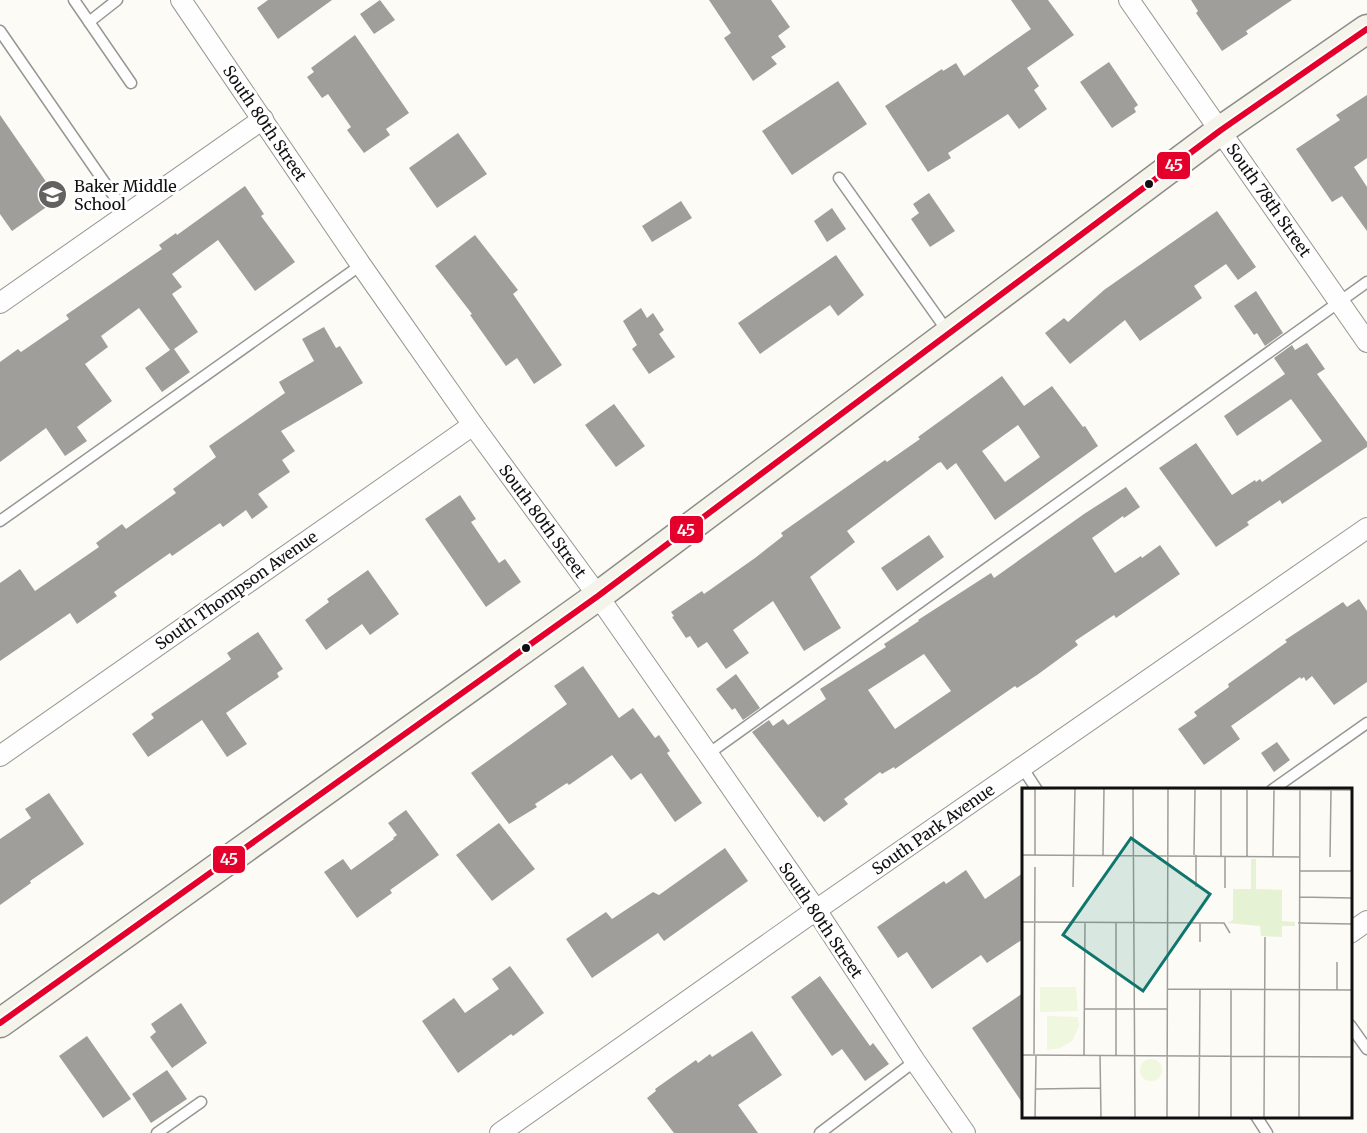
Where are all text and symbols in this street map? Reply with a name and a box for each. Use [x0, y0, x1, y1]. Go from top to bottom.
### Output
street label: South 80th Street [219, 61, 312, 185]
street label: South 78th Street [1222, 139, 1316, 261]
line badge: 45 [1156, 151, 1191, 180]
text: 45 [1165, 155, 1183, 175]
place label: Baker Middle School [74, 176, 177, 214]
unlabelled marker [1143, 178, 1155, 190]
school or university icon: Baker Middle School [37, 179, 69, 211]
street label: South 80th Street [495, 460, 591, 582]
line badge: 45 [669, 515, 704, 544]
text: 45 [677, 520, 695, 540]
street label: South Thompson Avenue [151, 526, 321, 654]
unlabelled marker [520, 642, 532, 654]
street label: South Park Avenue [868, 779, 998, 879]
inset map [1022, 788, 1352, 1118]
line badge: 45 [212, 845, 246, 874]
text: 45 [220, 849, 238, 869]
street label: South 80th Street [775, 858, 868, 982]

